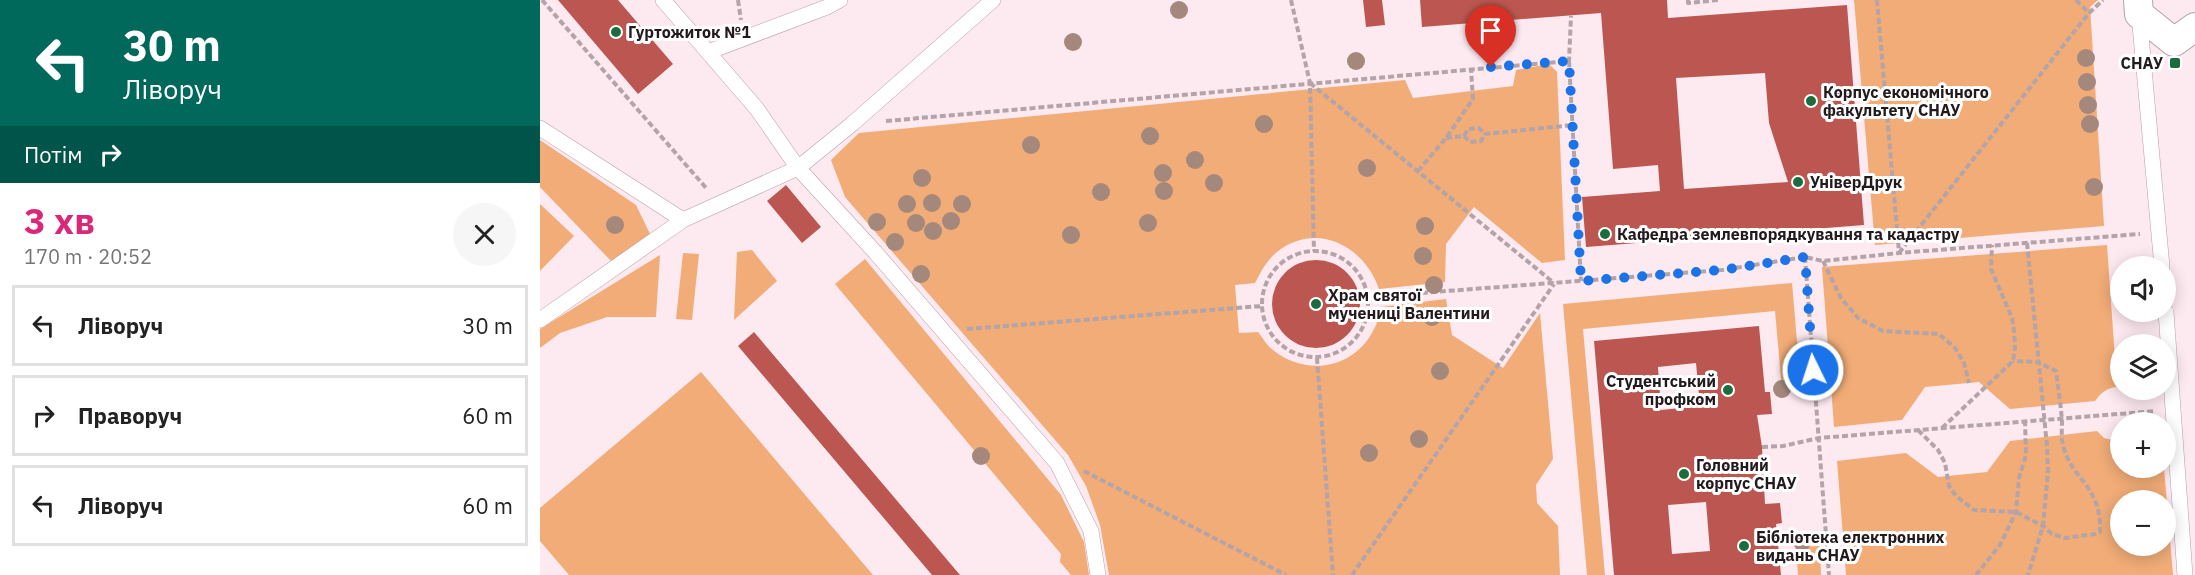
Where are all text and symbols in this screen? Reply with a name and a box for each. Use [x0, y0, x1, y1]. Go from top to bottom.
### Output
pin [1465, 5, 1516, 67]
icon: arrive [1474, 14, 1507, 47]
text: 30 m [123, 18, 221, 73]
place label: Гуртожиток №1 [628, 22, 751, 42]
icon: left [24, 24, 102, 102]
marker: Гуртожиток №1 [609, 25, 623, 39]
place label: СНАУ [2121, 53, 2163, 73]
marker: СНАУ [2168, 56, 2182, 70]
text: Ліворуч [123, 71, 222, 106]
place label: Корпус економічного факультету СНАУ [1823, 82, 1989, 120]
marker: Корпус економічного факультету СНАУ [1804, 94, 1818, 108]
icon: right [94, 138, 127, 171]
text: Потім [24, 140, 82, 169]
place label: УніверДрук [1810, 172, 1902, 192]
marker: УніверДрук [1791, 175, 1805, 189]
text: 3 хв [24, 197, 95, 244]
button: close [453, 203, 516, 266]
place label: Кафедра землевпорядкування та кадастру [1617, 224, 1960, 244]
marker: Кафедра землевпорядкування та кадастру [1598, 227, 1612, 241]
text: 170 m · 20:52 [24, 243, 152, 270]
map controls [2110, 256, 2176, 556]
button: sound [2110, 256, 2176, 322]
place label: Храм святої мучениці Валентини [1328, 285, 1490, 323]
marker: Храм святої мучениці Валентини [1309, 297, 1323, 311]
icon: left [27, 309, 60, 342]
text: Ліворуч [78, 311, 163, 340]
text: 30 m [462, 311, 513, 340]
button: layers [2110, 334, 2176, 400]
position arrow [1781, 338, 1845, 402]
place label: Студентський профком [1606, 371, 1716, 409]
marker: Студентський профком [1721, 383, 1735, 397]
icon: right [27, 399, 60, 432]
text: Праворуч [78, 401, 182, 430]
text: 60 m [462, 401, 513, 430]
button: + [2110, 412, 2176, 478]
place label: Головний корпус СНАУ [1696, 455, 1797, 493]
marker: Головний корпус СНАУ [1677, 467, 1691, 481]
icon: left [27, 489, 60, 522]
button: − [2110, 490, 2176, 556]
text: Ліворуч [78, 491, 163, 520]
text: 60 m [462, 491, 513, 520]
place label: Бібліотека електронних видань СНАУ [1756, 527, 1945, 565]
marker: Бібліотека електронних видань СНАУ [1737, 539, 1751, 553]

